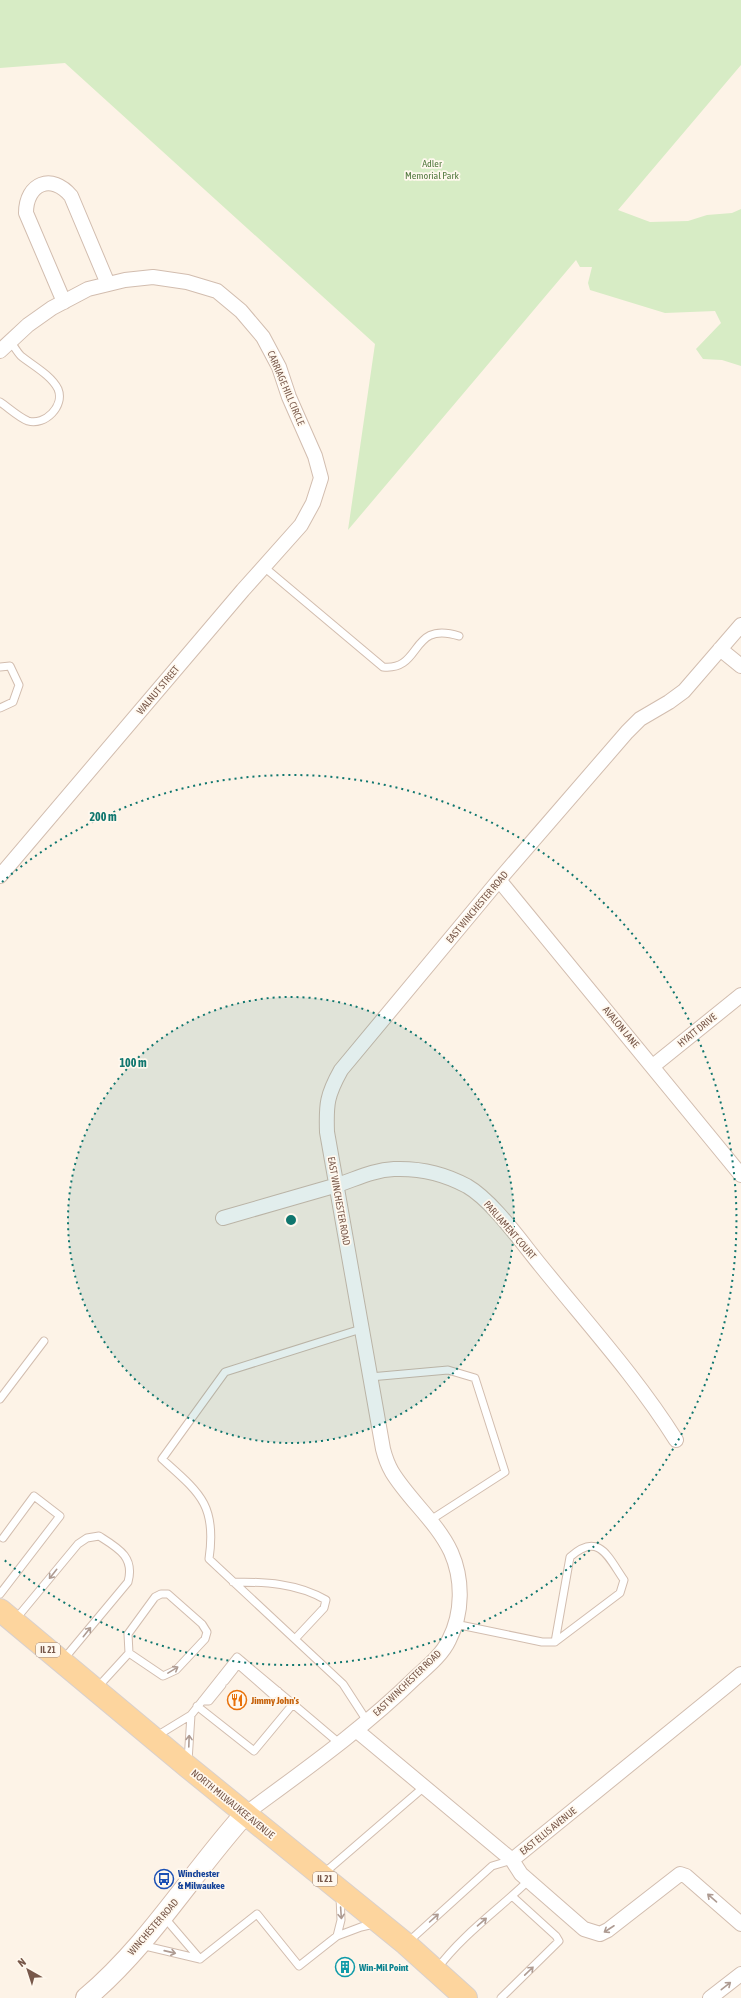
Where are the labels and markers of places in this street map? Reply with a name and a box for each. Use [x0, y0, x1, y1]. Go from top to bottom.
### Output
centre of rings [284, 1213, 298, 1227]
restaurant icon: Jimmy John's [226, 1689, 248, 1711]
place label: Jimmy John's [250, 1695, 299, 1706]
bus stop icon: Winchester & Milwaukee [153, 1868, 175, 1890]
place label: Winchester & Milwaukee [177, 1868, 225, 1891]
building icon: Win-Mil Point [334, 1956, 356, 1978]
place label: Win-Mil Point [358, 1962, 409, 1973]

